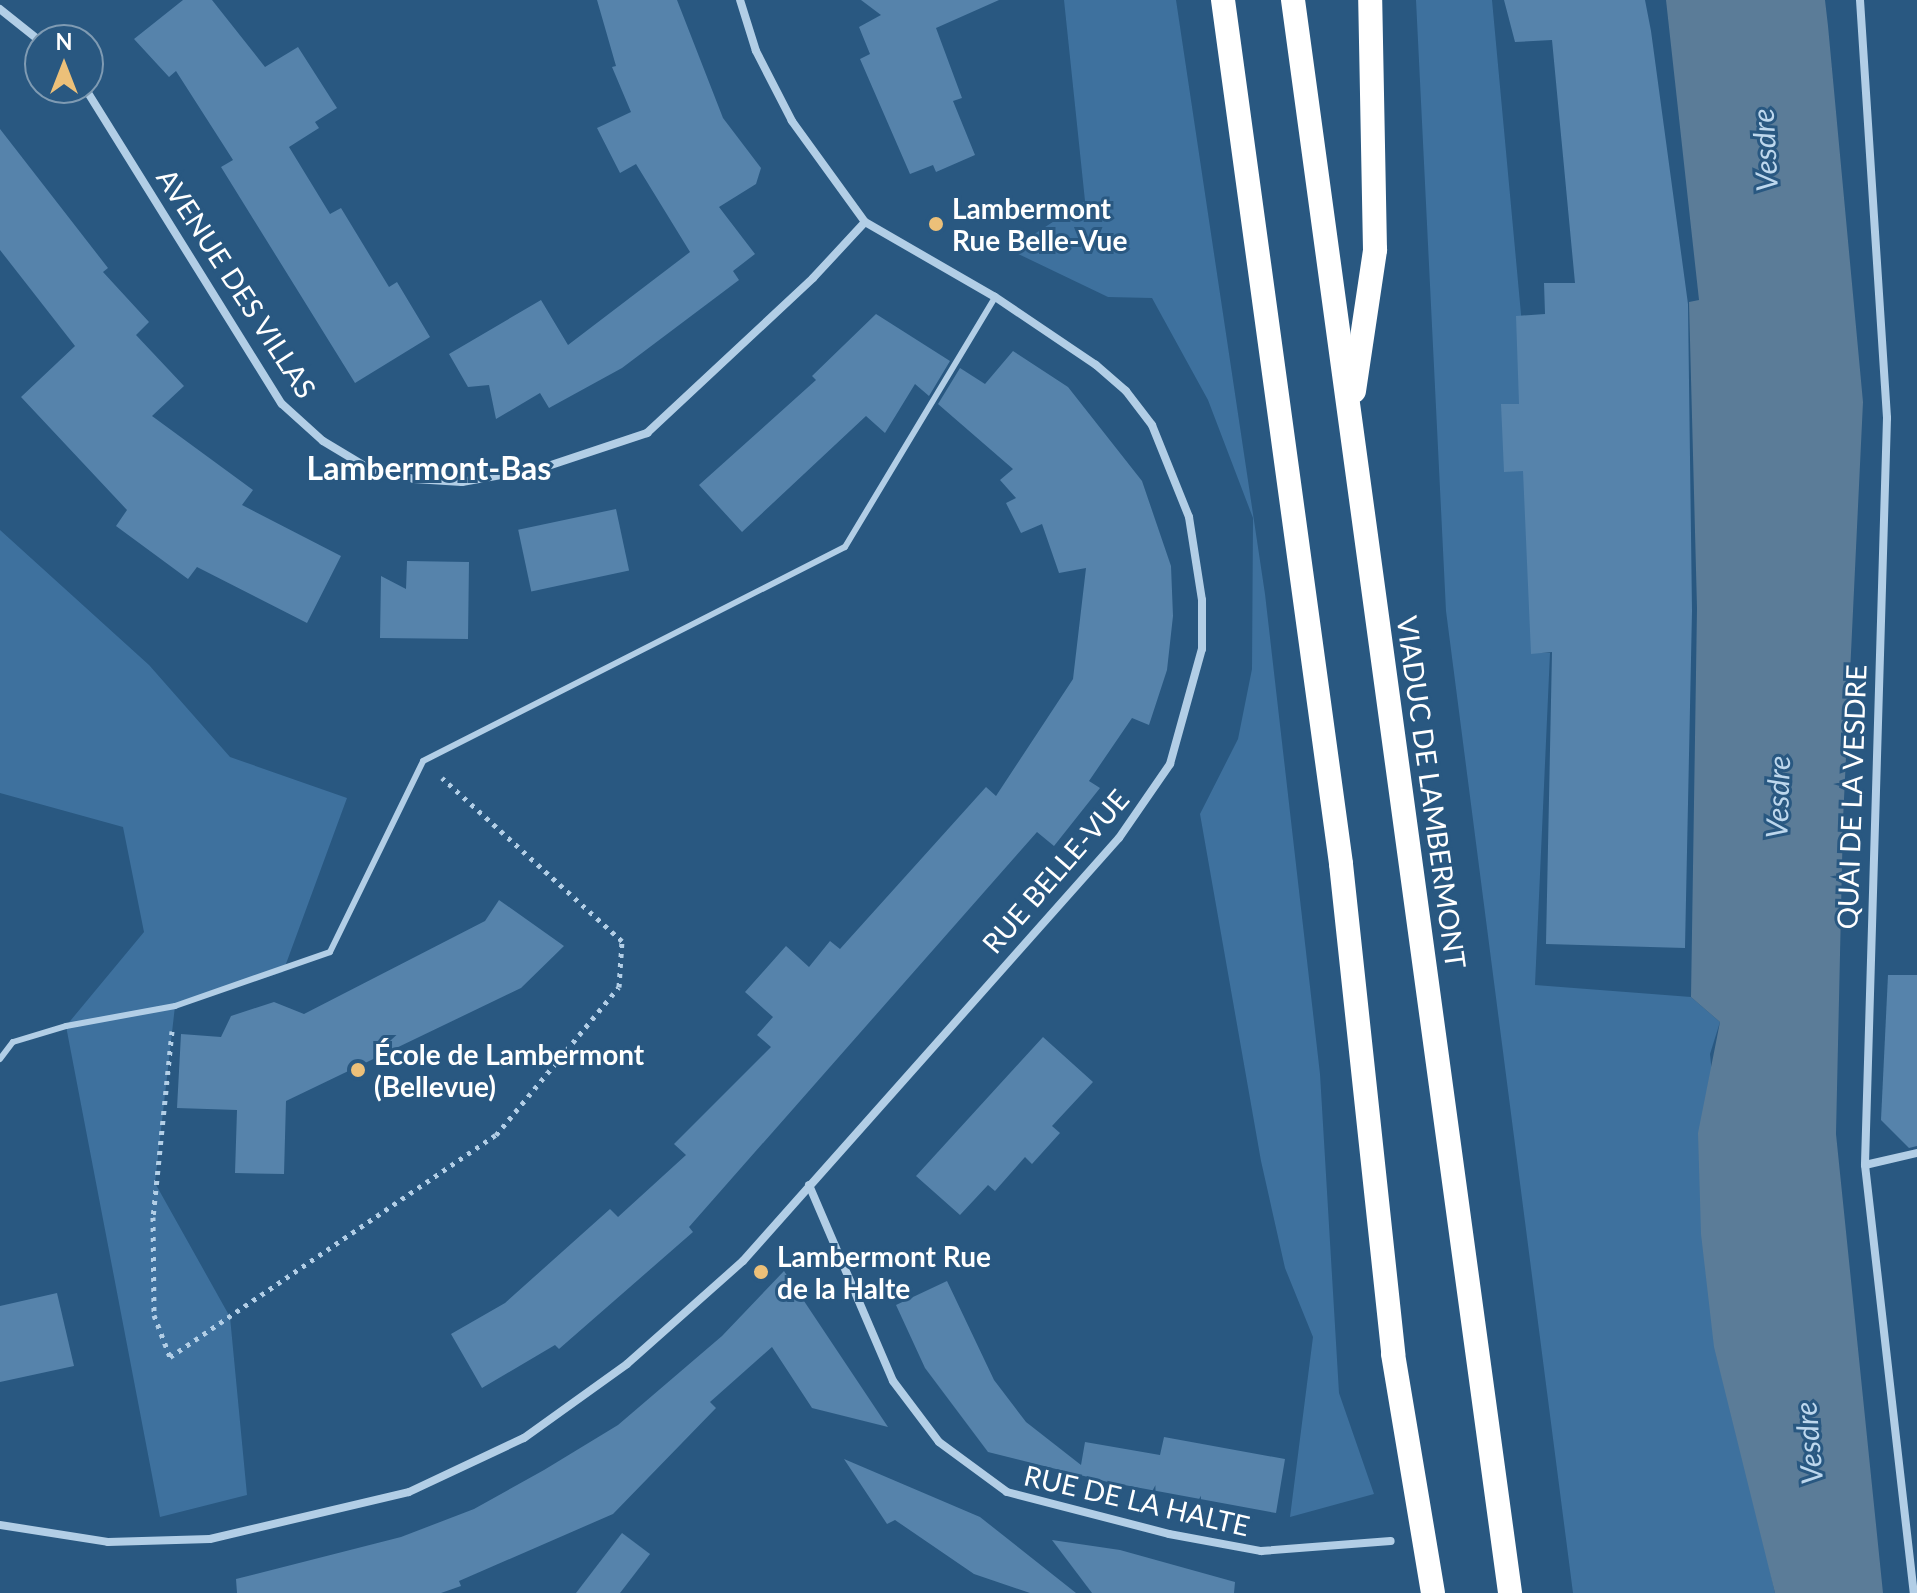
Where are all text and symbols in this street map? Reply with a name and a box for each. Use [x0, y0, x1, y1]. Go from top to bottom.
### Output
north arrow [24, 24, 104, 104]
text: N [56, 28, 72, 55]
water label: Vesdre [1744, 108, 1784, 192]
street label: AVENUE DES VILLAS [150, 162, 324, 404]
place label: Lambermont Rue Belle-Vue [952, 191, 1127, 257]
marker: Lambermont Rue Belle-Vue [927, 215, 945, 233]
district label: Lambermont-Bas [307, 449, 551, 487]
street label: VIADUC DE LAMBERMONT [1391, 614, 1473, 970]
street label: QUAI DE LA VESDRE [1830, 663, 1872, 931]
water label: Vesdre [1758, 755, 1796, 839]
street label: RUE BELLE-VUE [975, 782, 1135, 960]
place label: École de Lambermont (Bellevue) [374, 1037, 644, 1103]
marker: École de Lambermont (Bellevue) [349, 1061, 367, 1079]
place label: Lambermont Rue de la Halte [777, 1239, 991, 1305]
marker: Lambermont Rue de la Halte [752, 1263, 770, 1281]
water label: Vesdre [1786, 1400, 1830, 1486]
street label: RUE DE LA HALTE [1021, 1458, 1253, 1542]

